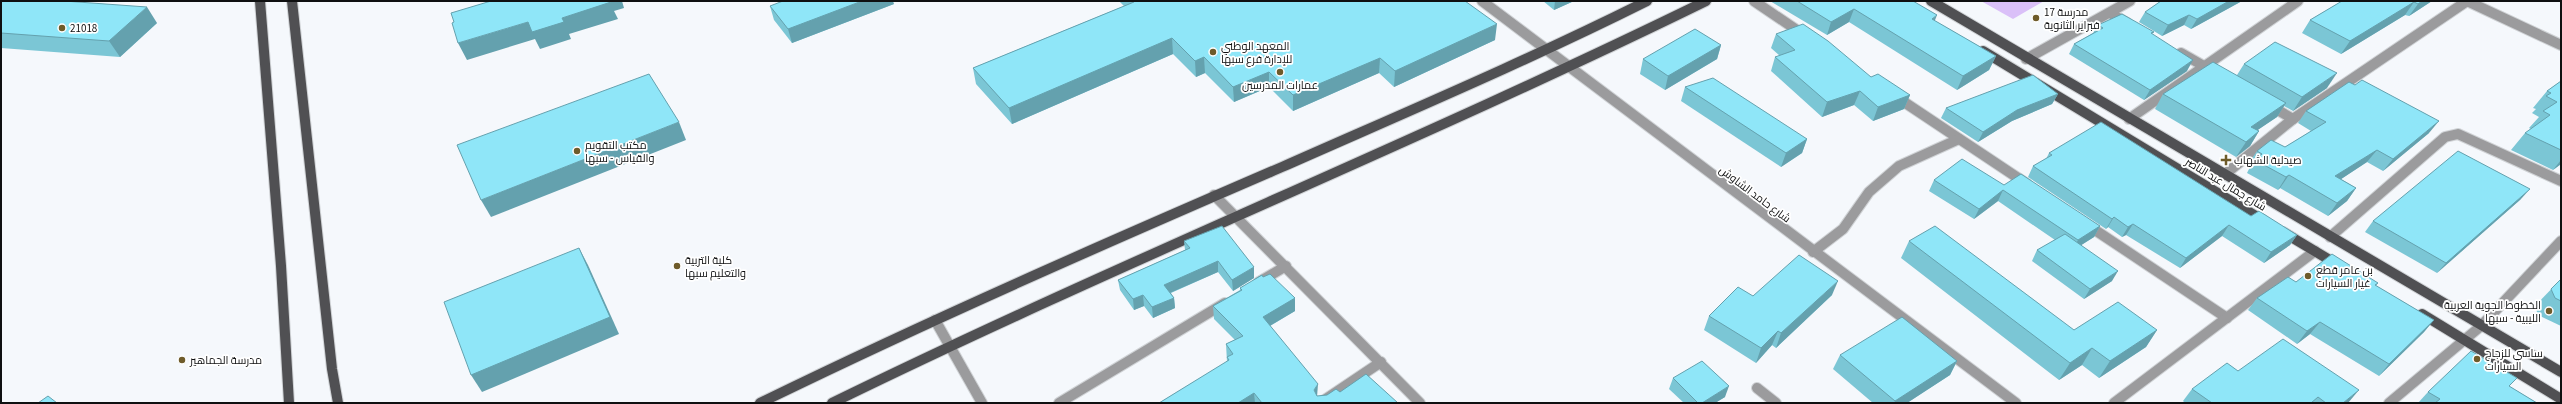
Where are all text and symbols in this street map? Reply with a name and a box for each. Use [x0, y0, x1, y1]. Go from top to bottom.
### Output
place label: مدرسة 17 فبراير الثانوية [2044, 5, 2100, 33]
marker: مدرسة 17 فبراير الثانوية [2031, 13, 2041, 23]
place label: 21018 [70, 21, 98, 36]
marker: 21018 [57, 23, 67, 33]
place label: المعهد الوطني للإدارة فرع سبها [1221, 39, 1292, 67]
marker: المعهد الوطني للإدارة فرع سبها [1208, 47, 1218, 57]
marker: عمارات المدرسين [1275, 67, 1285, 77]
place label: عمارات المدرسين [1242, 78, 1318, 93]
place label: مكتب التقويم والقياس - سبها [585, 138, 654, 166]
marker: مكتب التقويم والقياس - سبها [572, 146, 582, 156]
place label: صيدلية الشهاب [2234, 153, 2302, 168]
street label: شارع جمال عبد الناصر [2182, 154, 2269, 215]
marker: صيدلية الشهاب [2221, 155, 2231, 165]
street label: شارع حامد الشاوش [1716, 163, 1794, 226]
place label: كلية التربية والتعليم سبها [685, 253, 746, 281]
marker: كلية التربية والتعليم سبها [672, 261, 682, 271]
place label: بن عامر قطع غيار السيارات [2316, 263, 2373, 291]
marker: بن عامر قطع غيار السيارات [2303, 271, 2313, 281]
place label: الخطوط الجوية العربية الليبية - سبها [2444, 298, 2541, 326]
marker: الخطوط الجوية العربية الليبية - سبها [2544, 306, 2554, 316]
place label: ساسي للزجاج السيارات [2485, 346, 2543, 374]
place label: مدرسة الجماهير [189, 353, 262, 368]
marker: ساسي للزجاج السيارات [2472, 354, 2482, 364]
marker: مدرسة الجماهير [177, 355, 187, 365]

